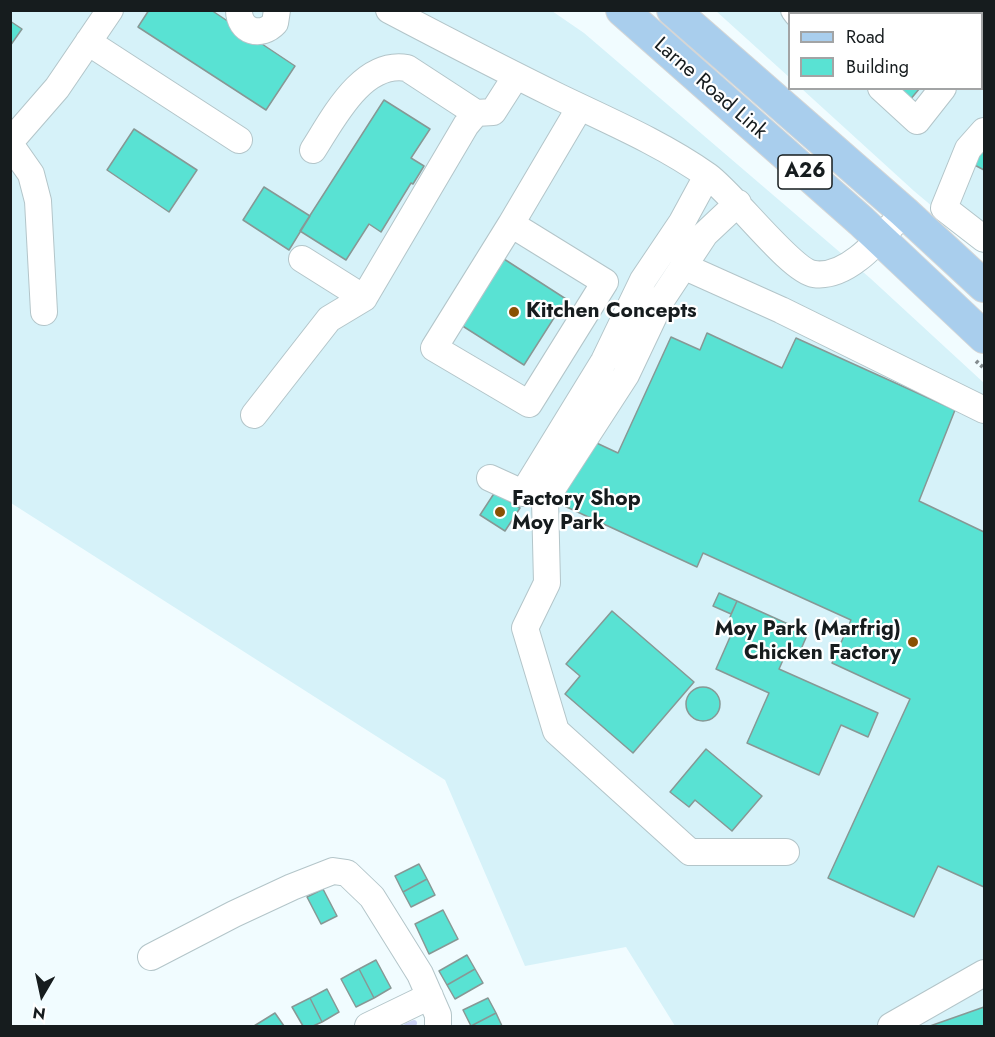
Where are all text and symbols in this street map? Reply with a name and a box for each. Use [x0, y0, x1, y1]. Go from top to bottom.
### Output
legend [788, 12, 983, 90]
text: Road [846, 24, 885, 50]
street label: Larne Road Link [648, 33, 772, 145]
text: Building [846, 54, 909, 80]
road number: A26 [778, 155, 832, 189]
place label: Kitchen Concepts [526, 299, 697, 325]
marker: Kitchen Concepts [507, 305, 521, 319]
place label: Factory Shop Moy Park [512, 487, 641, 537]
marker: Factory Shop Moy Park [493, 505, 507, 519]
place label: Moy Park (Marfrig) Chicken Factory [715, 617, 901, 667]
marker: Moy Park (Marfrig) Chicken Factory [906, 635, 920, 649]
north arrow [12, 965, 72, 1025]
text: N [31, 1001, 47, 1026]

